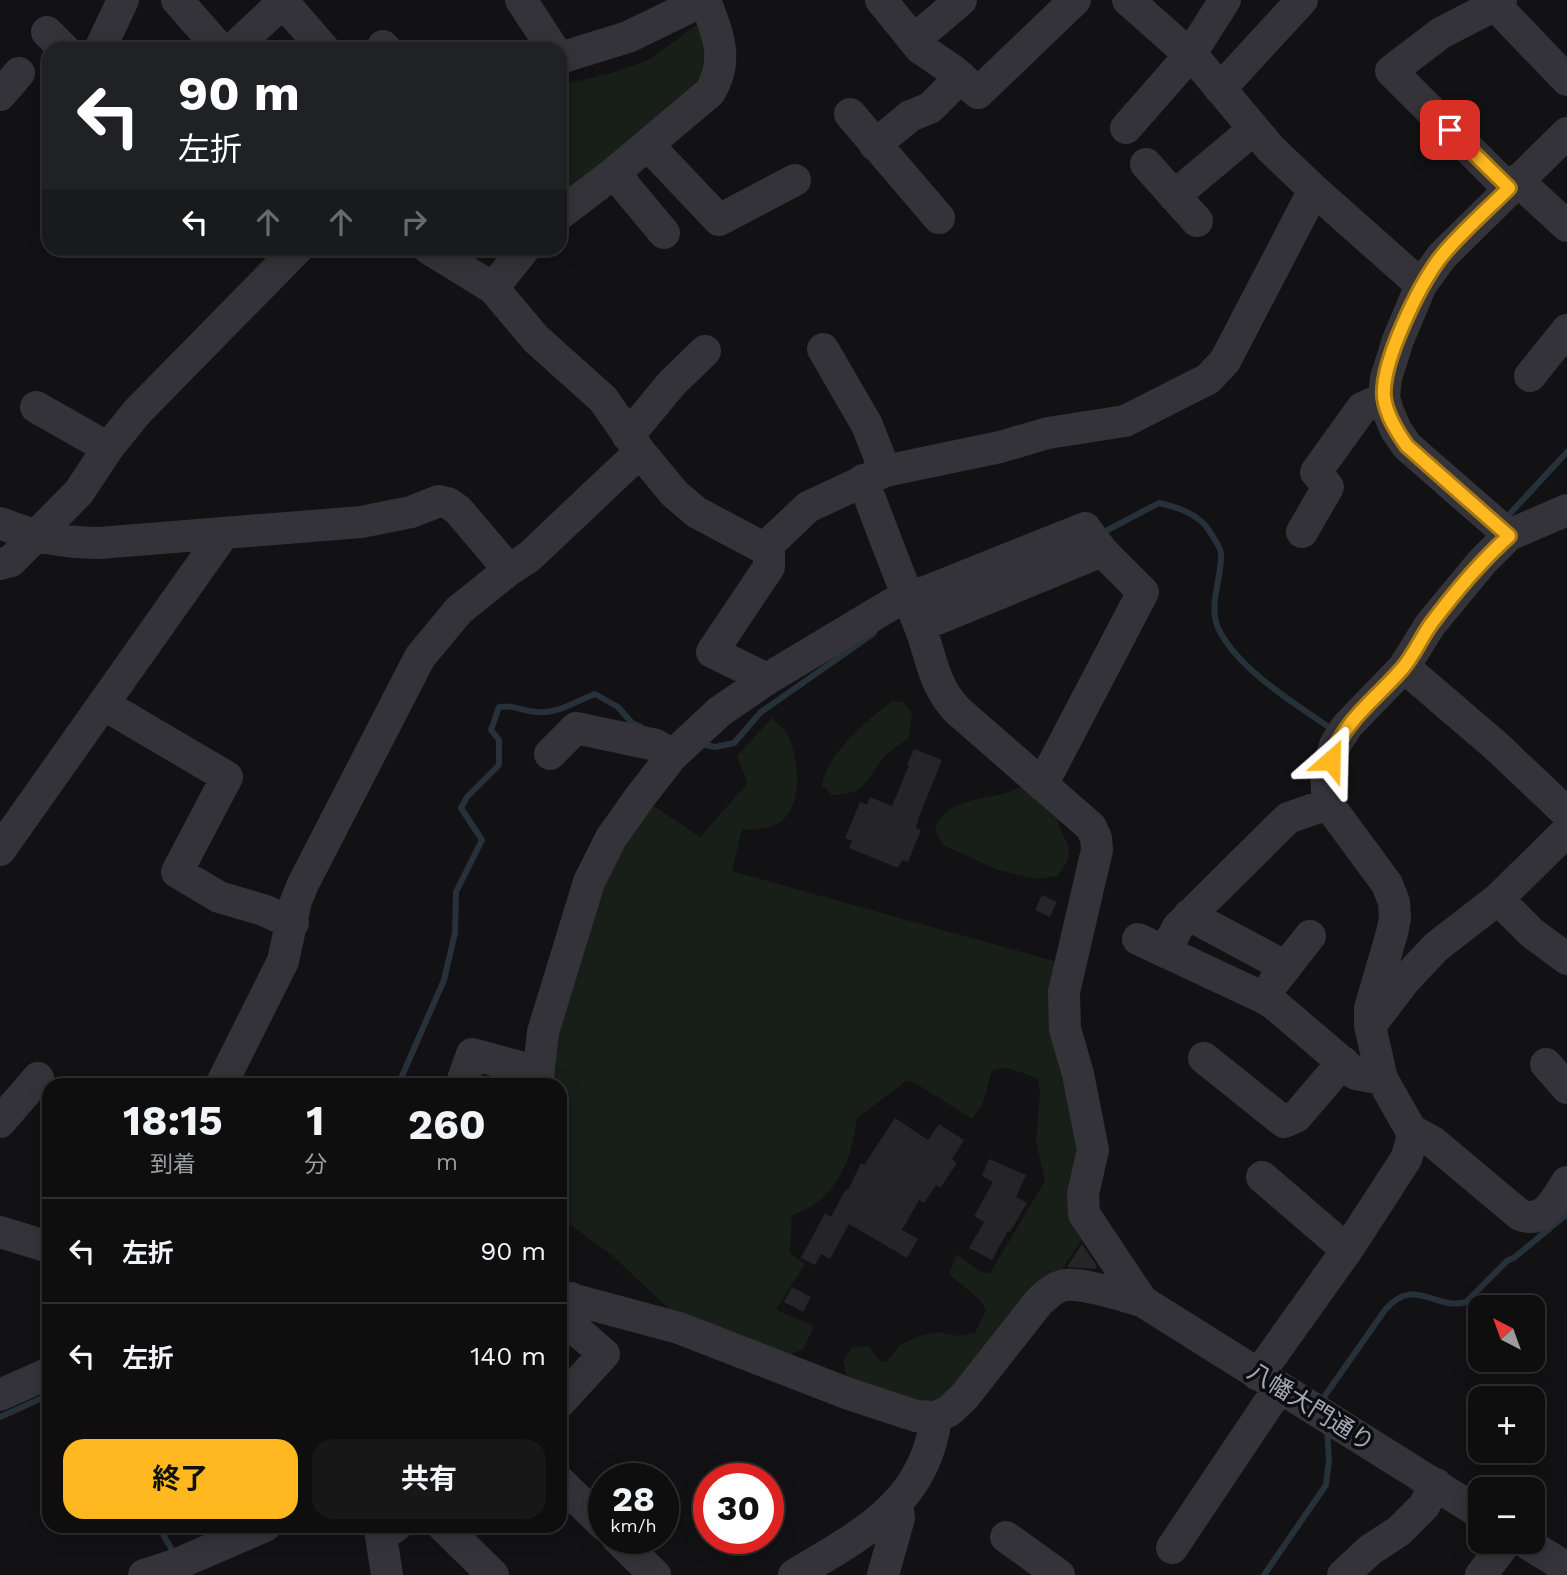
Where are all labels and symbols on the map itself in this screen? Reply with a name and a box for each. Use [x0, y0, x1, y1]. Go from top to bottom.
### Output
pin [1420, 100, 1480, 160]
position arrow [1294, 723, 1368, 797]
north arrow [1468, 1295, 1545, 1372]
street label: 八幡大門通り [1243, 1357, 1379, 1457]
speed limit sign: 30 [693, 1463, 784, 1554]

